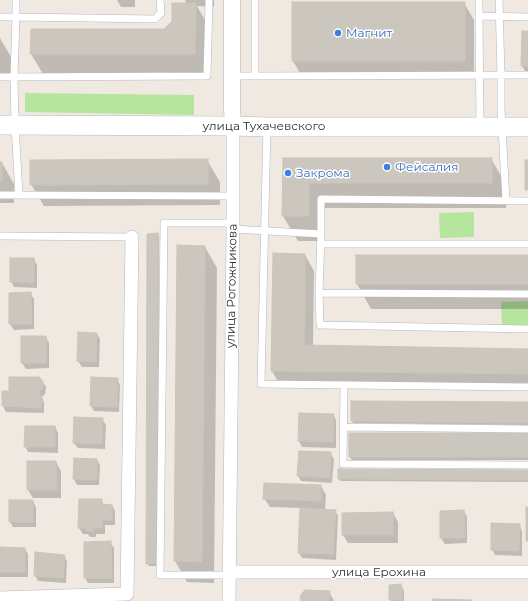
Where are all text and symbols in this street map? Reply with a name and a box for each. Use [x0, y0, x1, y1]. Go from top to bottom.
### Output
place label: Магнит [346, 26, 392, 40]
marker: Магнит [333, 28, 343, 38]
street label: улица Тухачевского [202, 119, 326, 133]
place label: Фейсалия [395, 160, 459, 174]
marker: Фейсалия [382, 162, 392, 172]
place label: Закрома [296, 166, 350, 180]
marker: Закрома [283, 168, 293, 178]
street label: улица Рогожникова [224, 224, 240, 348]
street label: улица Ерохина [332, 565, 426, 579]

